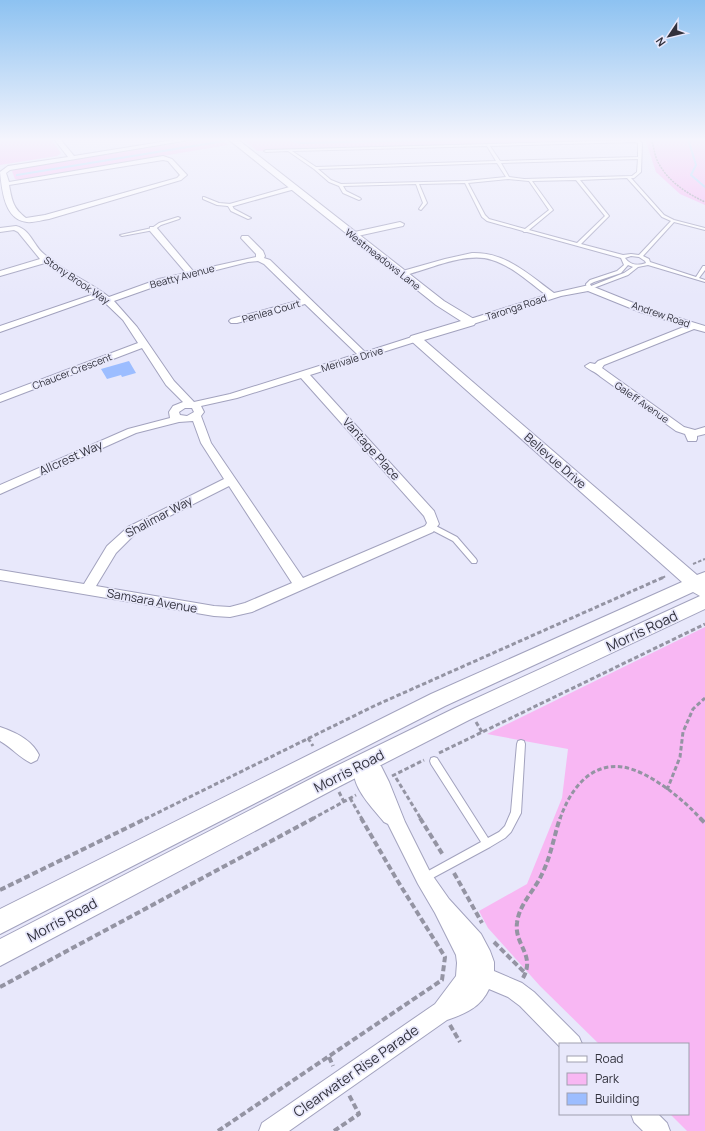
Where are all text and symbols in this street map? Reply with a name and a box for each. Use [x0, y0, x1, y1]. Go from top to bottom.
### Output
north arrow [649, 16, 689, 56]
text: N [652, 34, 669, 50]
street label: Westmeadows Lane [342, 225, 424, 293]
street label: Stony Brook Way [41, 253, 113, 308]
street label: Beatty Avenue [148, 261, 216, 291]
street label: Taronga Road [484, 291, 548, 323]
street label: Penlea Court [240, 296, 302, 326]
street label: Andrew Road [630, 297, 692, 331]
street label: Merivale Drive [319, 343, 385, 375]
street label: Chaucer Crescent [30, 349, 114, 393]
street label: Galeff Avenue [612, 378, 672, 426]
street label: Vantage Place [339, 414, 404, 484]
street label: Bellevue Drive [521, 429, 590, 492]
street label: Allcrest Way [36, 436, 106, 479]
street label: Shalimar Way [122, 491, 196, 541]
street label: Samsara Avenue [106, 584, 199, 617]
street label: Morris Road [603, 606, 681, 655]
street label: Morris Road [310, 745, 387, 796]
street label: Morris Road [23, 893, 100, 946]
street label: Clearwater Rise Parade [289, 1020, 422, 1121]
legend [559, 1043, 689, 1115]
text: Road [595, 1050, 623, 1067]
text: Park [595, 1070, 620, 1087]
text: Building [595, 1090, 639, 1107]

